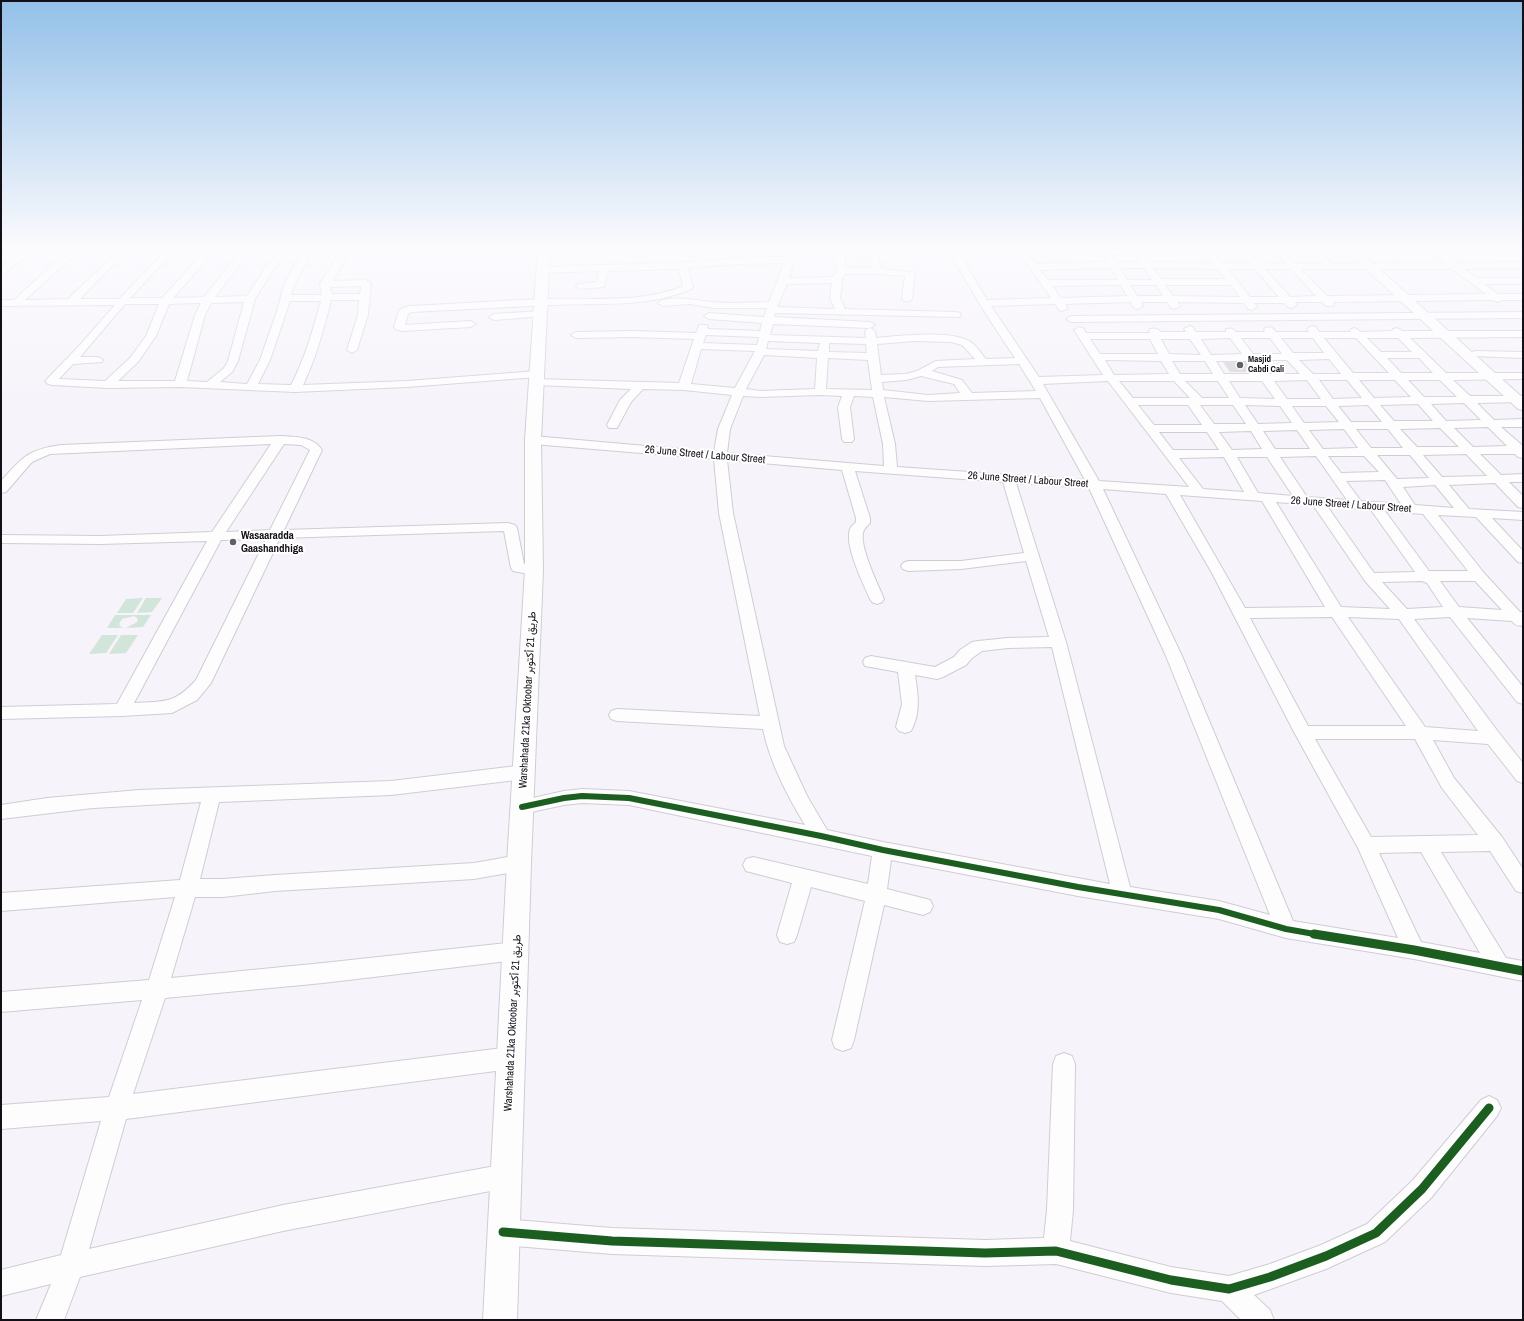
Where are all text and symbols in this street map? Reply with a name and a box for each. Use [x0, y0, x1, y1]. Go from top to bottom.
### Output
place label: Masjid Cabdi Cali [1248, 355, 1284, 376]
marker: Masjid Cabdi Cali [1235, 360, 1245, 370]
street label: 26 June Street / Labour Street [644, 443, 766, 467]
street label: 26 June Street / Labour Street [967, 469, 1089, 491]
street label: 26 June Street / Labour Street [1290, 494, 1412, 516]
place label: Wasaaradda Gaashandhiga [241, 529, 303, 555]
marker: Wasaaradda Gaashandhiga [228, 537, 238, 547]
street label: Warshahada 21ka Oktoobar طريق 21 أكتوبر [517, 611, 539, 789]
street label: Warshahada 21ka Oktoobar طريق 21 أكتوبر [502, 934, 524, 1112]

